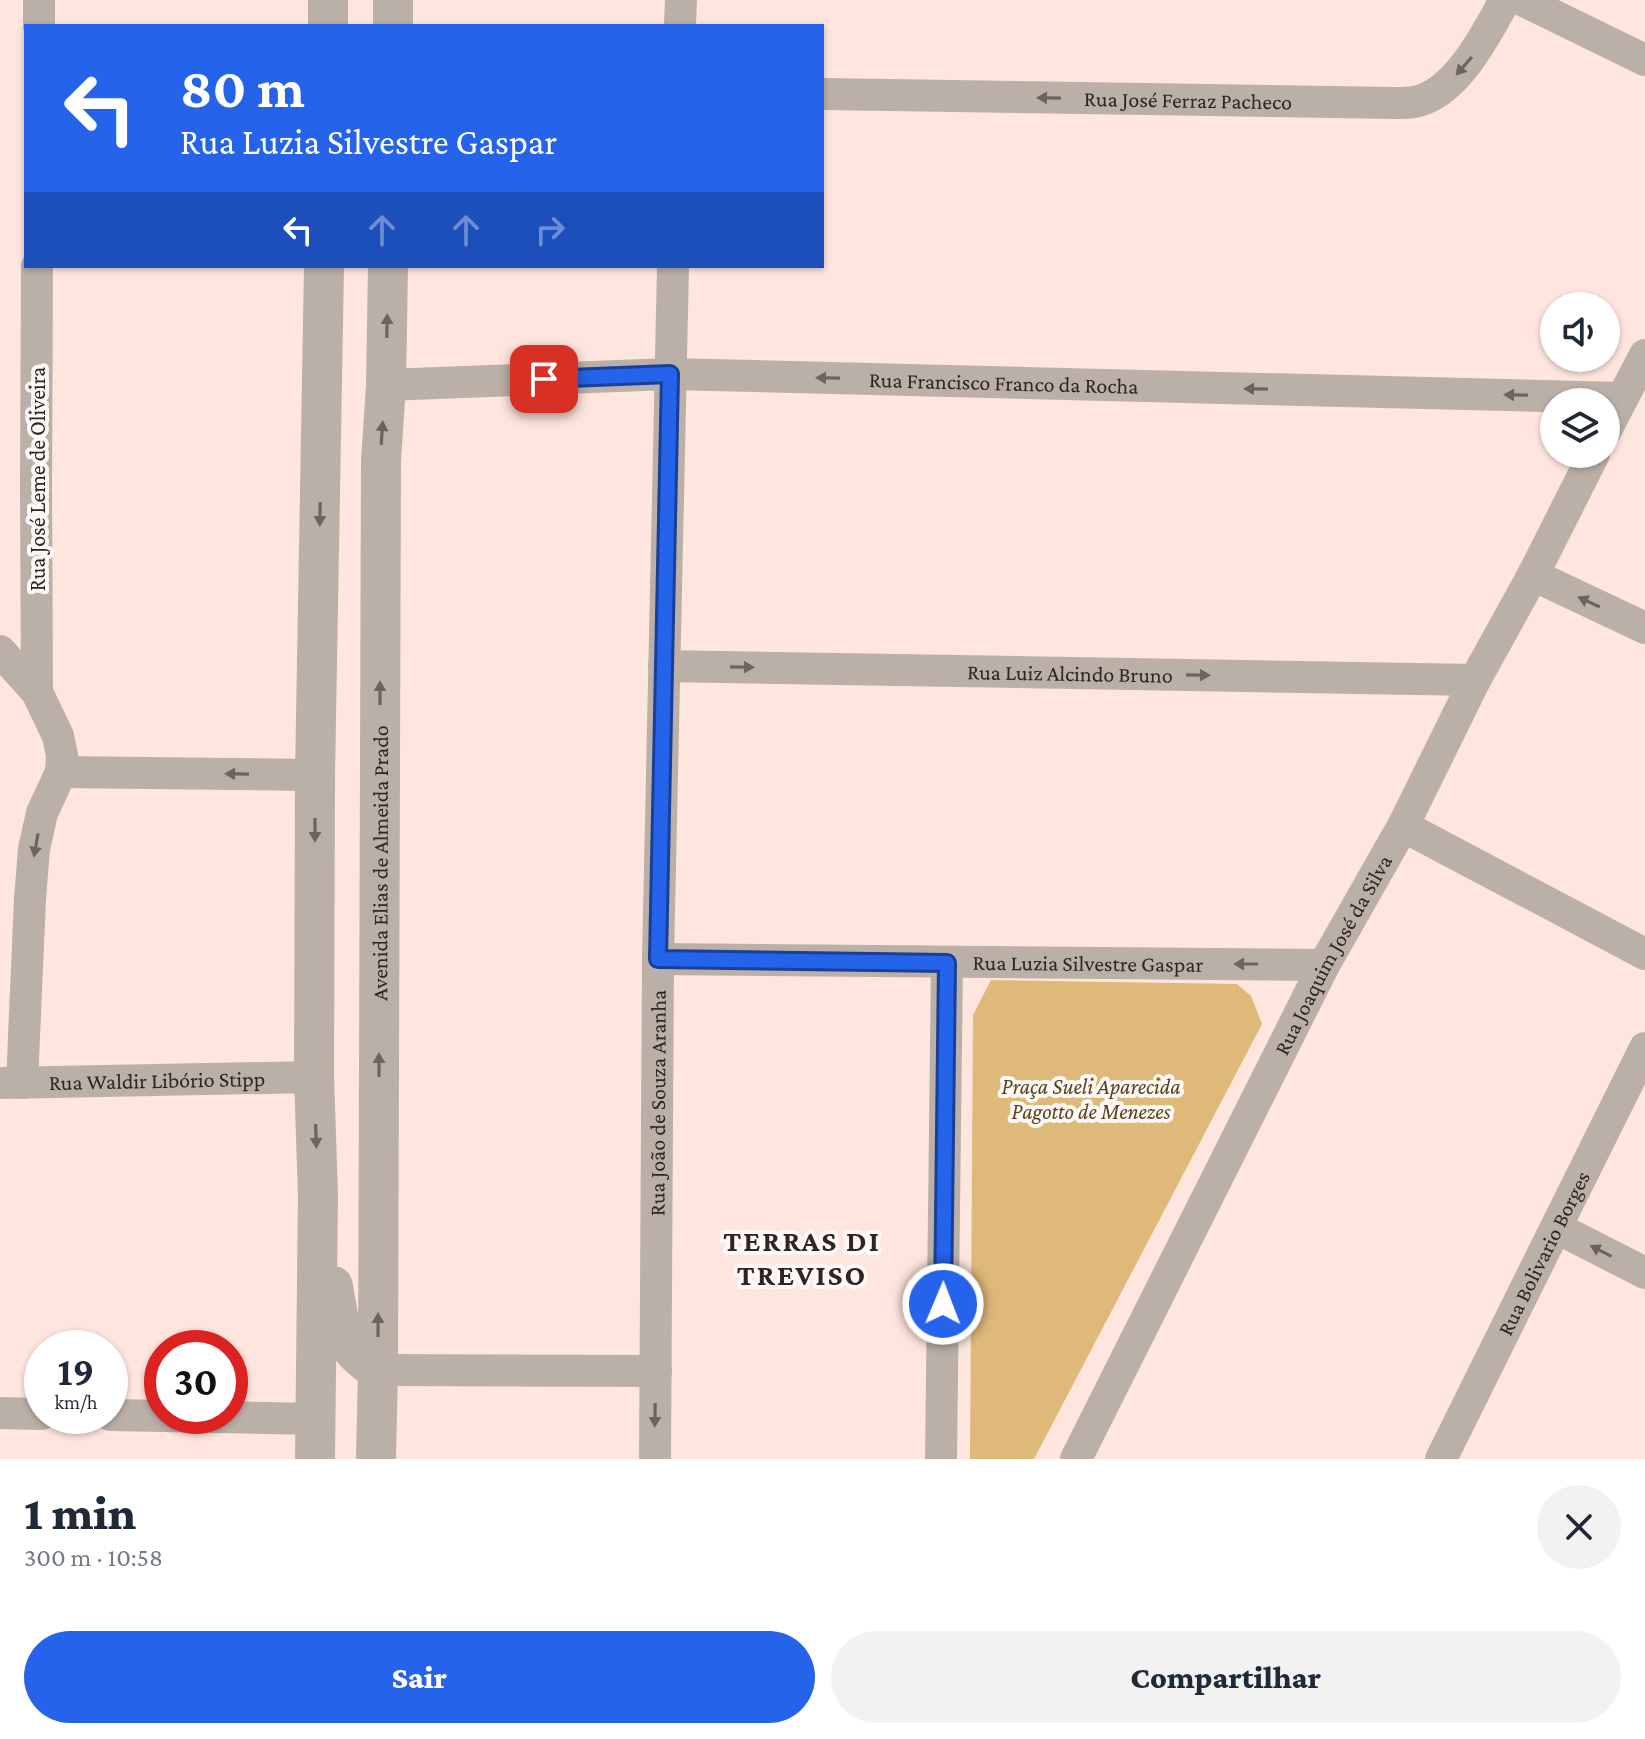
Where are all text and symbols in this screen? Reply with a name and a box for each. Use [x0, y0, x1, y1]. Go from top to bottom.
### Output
icon: left [48, 56, 152, 160]
one-way arrow [1456, 56, 1473, 76]
text: 80 m [180, 57, 305, 119]
street label: Rua José Ferraz Pacheco [1084, 86, 1292, 114]
one-way arrow [1036, 92, 1061, 104]
text: Rua Luzia Silvestre Gaspar [180, 122, 557, 162]
icon: left [276, 208, 320, 252]
icon: ahead [360, 208, 404, 252]
icon: ahead [444, 208, 488, 252]
icon: right [528, 208, 572, 252]
map controls [1540, 292, 1620, 468]
button: sound [1540, 292, 1620, 372]
one-way arrow [381, 313, 393, 338]
pin [510, 345, 578, 413]
icon: arrive [522, 357, 566, 401]
street label: Rua José Leme de Oliveira [25, 367, 50, 591]
street label: Rua Francisco Franco da Rocha [869, 367, 1139, 399]
one-way arrow [815, 372, 840, 384]
one-way arrow [1243, 382, 1268, 395]
button: layers [1540, 388, 1620, 468]
one-way arrow [1503, 389, 1528, 402]
one-way arrow [376, 420, 389, 445]
one-way arrow [313, 502, 326, 527]
one-way arrow [1577, 595, 1601, 609]
street label: Rua Luiz Alcindo Bruno [967, 659, 1173, 688]
one-way arrow [730, 661, 755, 674]
one-way arrow [1186, 669, 1211, 681]
one-way arrow [374, 680, 386, 705]
street label: Avenida Elias de Almeida Prado [367, 725, 393, 1001]
one-way arrow [224, 768, 249, 780]
one-way arrow [309, 818, 321, 843]
one-way arrow [29, 833, 41, 858]
street label: Rua Joaquim José da Silva [1269, 850, 1397, 1059]
street label: Rua Luzia Silvestre Gaspar [973, 950, 1204, 977]
one-way arrow [1233, 958, 1258, 970]
street label: Rua João de Souza Aranha [644, 990, 671, 1216]
one-way arrow [373, 1052, 385, 1077]
street label: Rua Waldir Libório Stipp [49, 1066, 265, 1095]
park label: Praça Sueli Aparecida Pagotto de Menezes [1001, 1074, 1181, 1124]
one-way arrow [309, 1124, 322, 1149]
street label: Rua Bolivario Borges [1492, 1167, 1595, 1340]
district label: TERRAS DI TREVISO [723, 1224, 881, 1291]
one-way arrow [1590, 1244, 1612, 1258]
position arrow [901, 1262, 985, 1346]
one-way arrow [372, 1312, 384, 1337]
speed limit sign: 30 [144, 1330, 248, 1434]
text: 19 [58, 1349, 94, 1394]
text: km/h [54, 1391, 98, 1413]
one-way arrow [649, 1403, 662, 1428]
button: close [1537, 1485, 1621, 1569]
text: 1 min [24, 1486, 136, 1539]
text: 300 m · 10:58 [24, 1543, 163, 1572]
button: Sair [24, 1631, 815, 1723]
button: Compartilhar [831, 1631, 1621, 1723]

